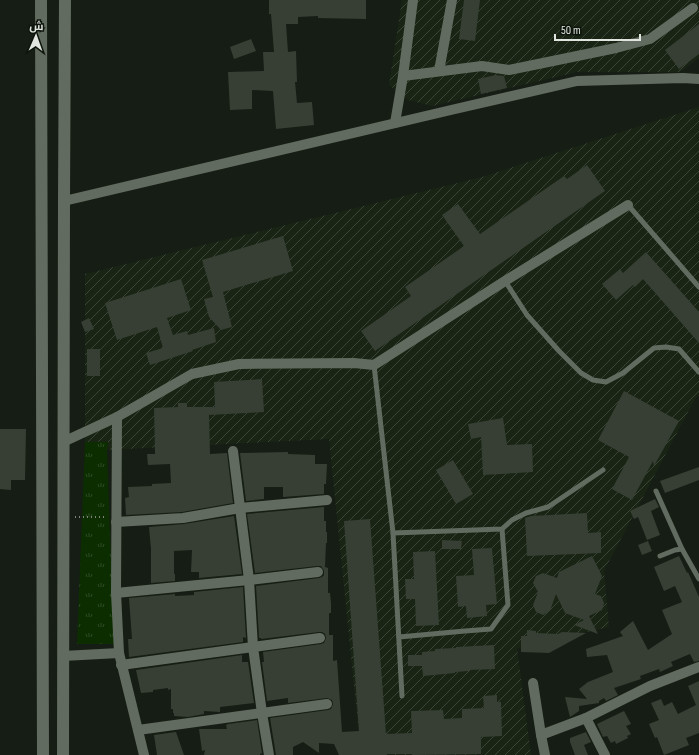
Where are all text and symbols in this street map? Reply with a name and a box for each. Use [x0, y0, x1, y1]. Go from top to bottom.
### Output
north arrow [16, 16, 56, 56]
scale bar [555, 16, 640, 42]
text: ش [29, 20, 44, 33]
text: 50 m [561, 23, 581, 38]

